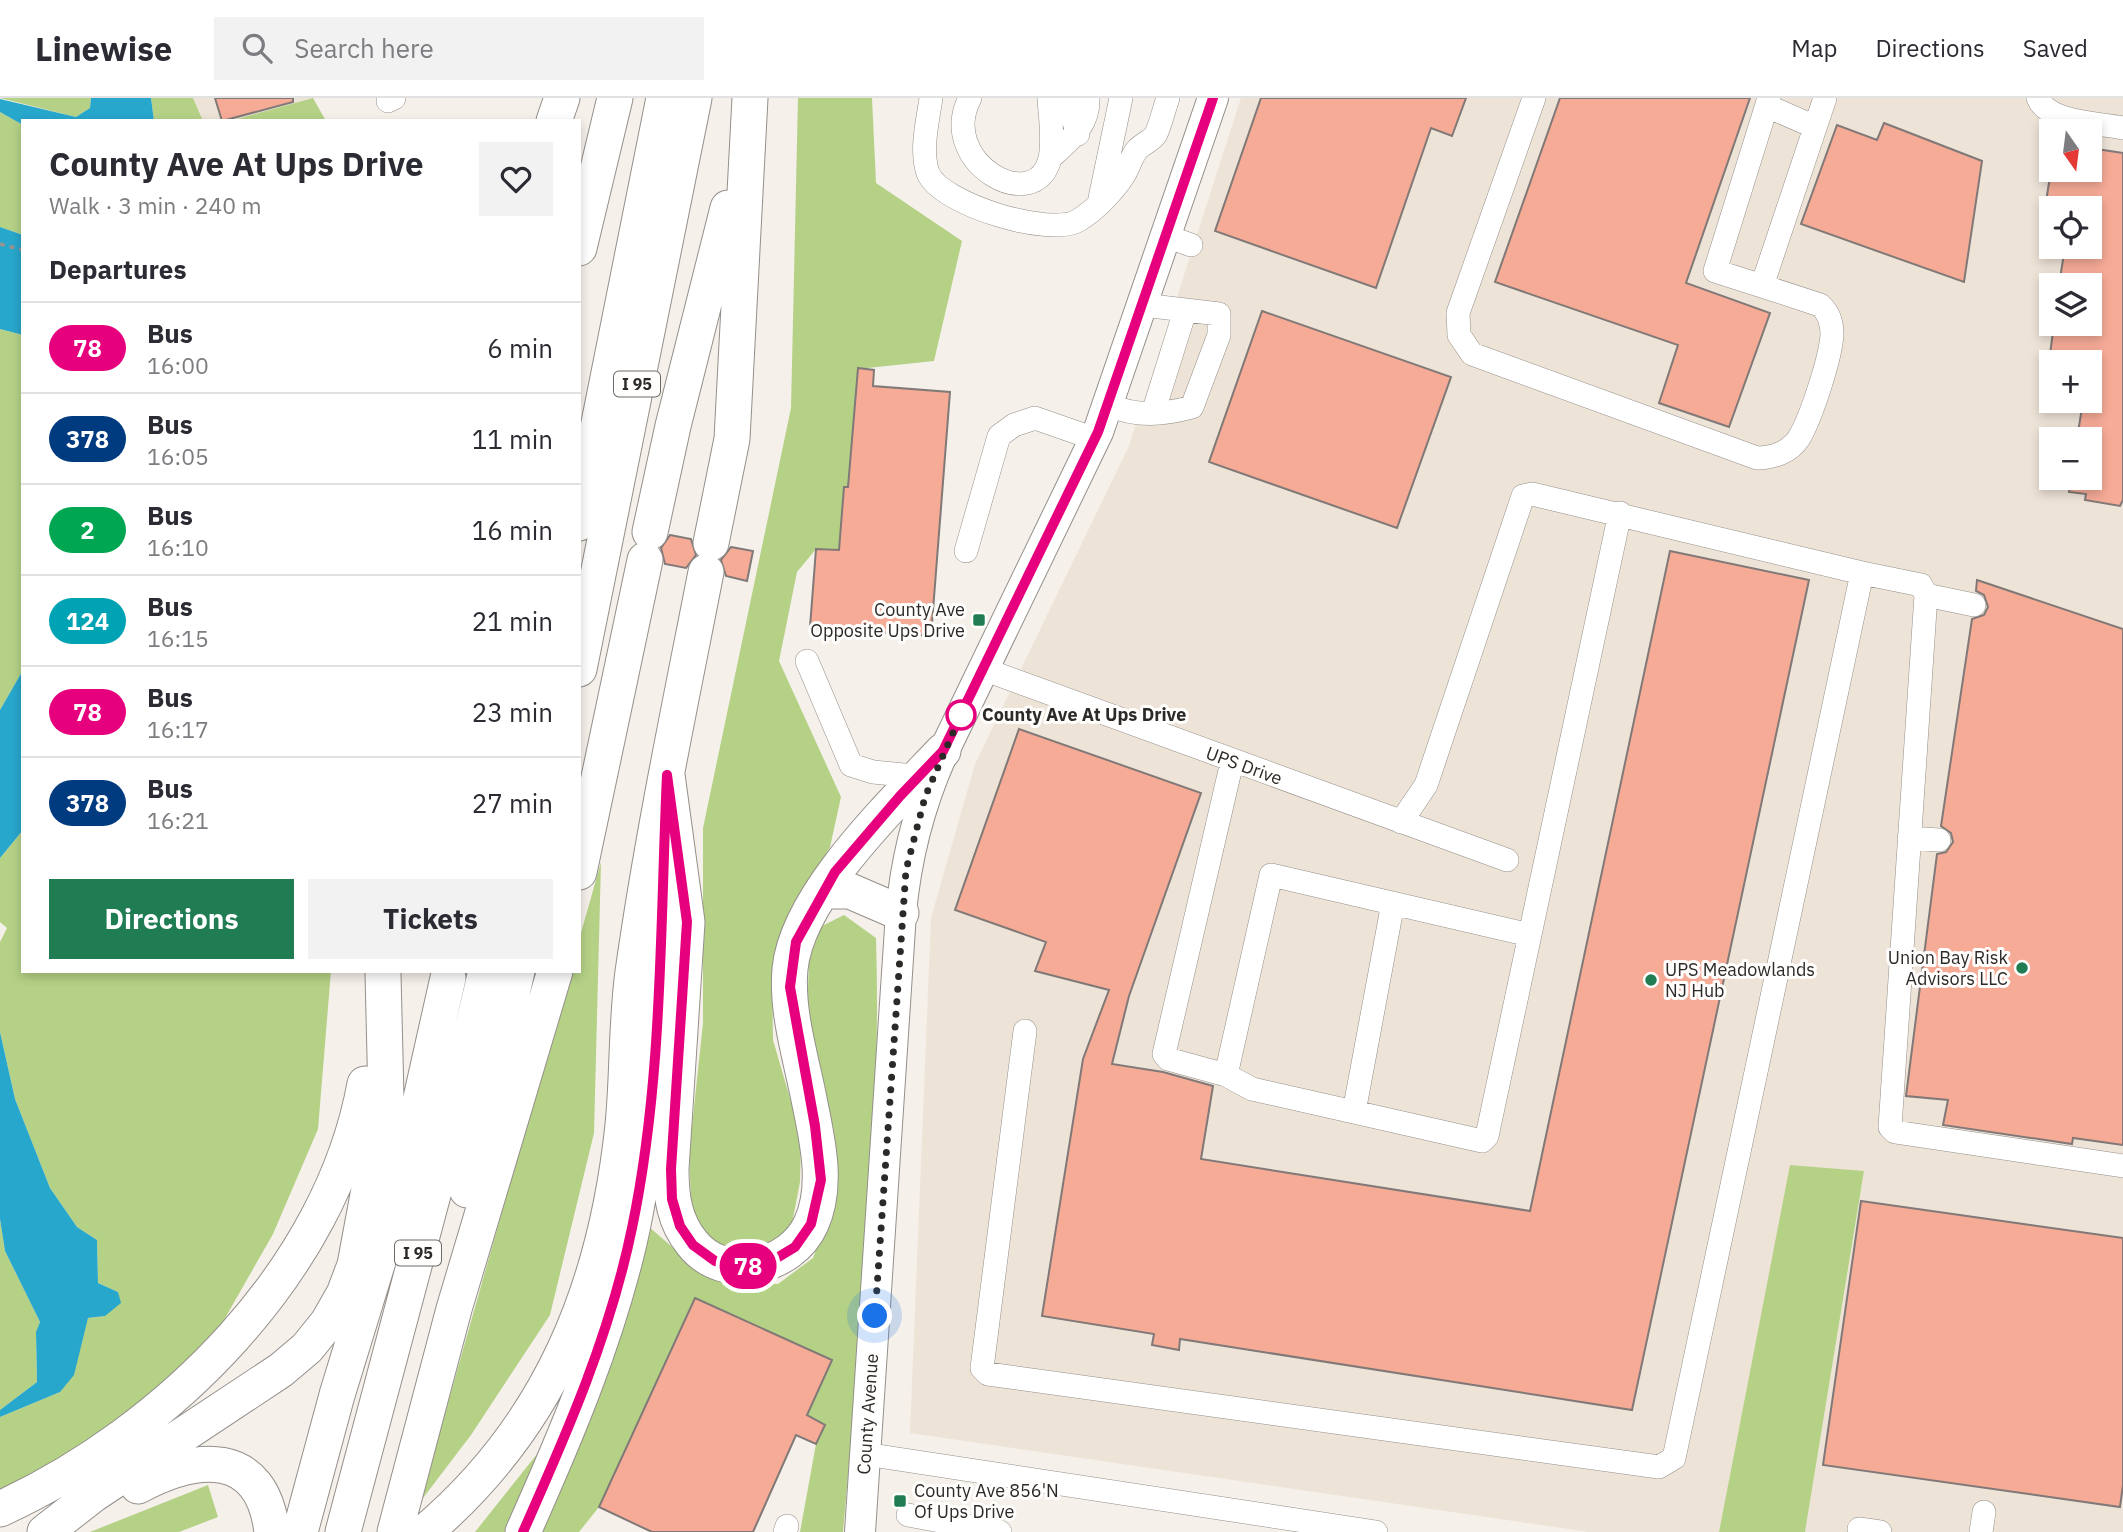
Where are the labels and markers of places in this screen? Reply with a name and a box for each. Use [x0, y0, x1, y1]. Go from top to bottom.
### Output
place label: County Ave Opposite Ups Drive [810, 598, 965, 642]
marker: County Ave Opposite Ups Drive [971, 612, 987, 628]
marker: County Ave At Ups Drive [946, 700, 976, 730]
place label: County Ave At Ups Drive [982, 703, 1186, 726]
place label: Union Bay Risk Advisors LLC [1888, 946, 2009, 990]
place label: UPS Meadowlands NJ Hub [1665, 958, 1815, 1002]
marker: Union Bay Risk Advisors LLC [2014, 960, 2030, 976]
marker: UPS Meadowlands NJ Hub [1643, 972, 1659, 988]
place label: County Ave 856'N Of Ups Drive [914, 1479, 1059, 1523]
marker: County Ave 856'N Of Ups Drive [892, 1493, 908, 1509]

